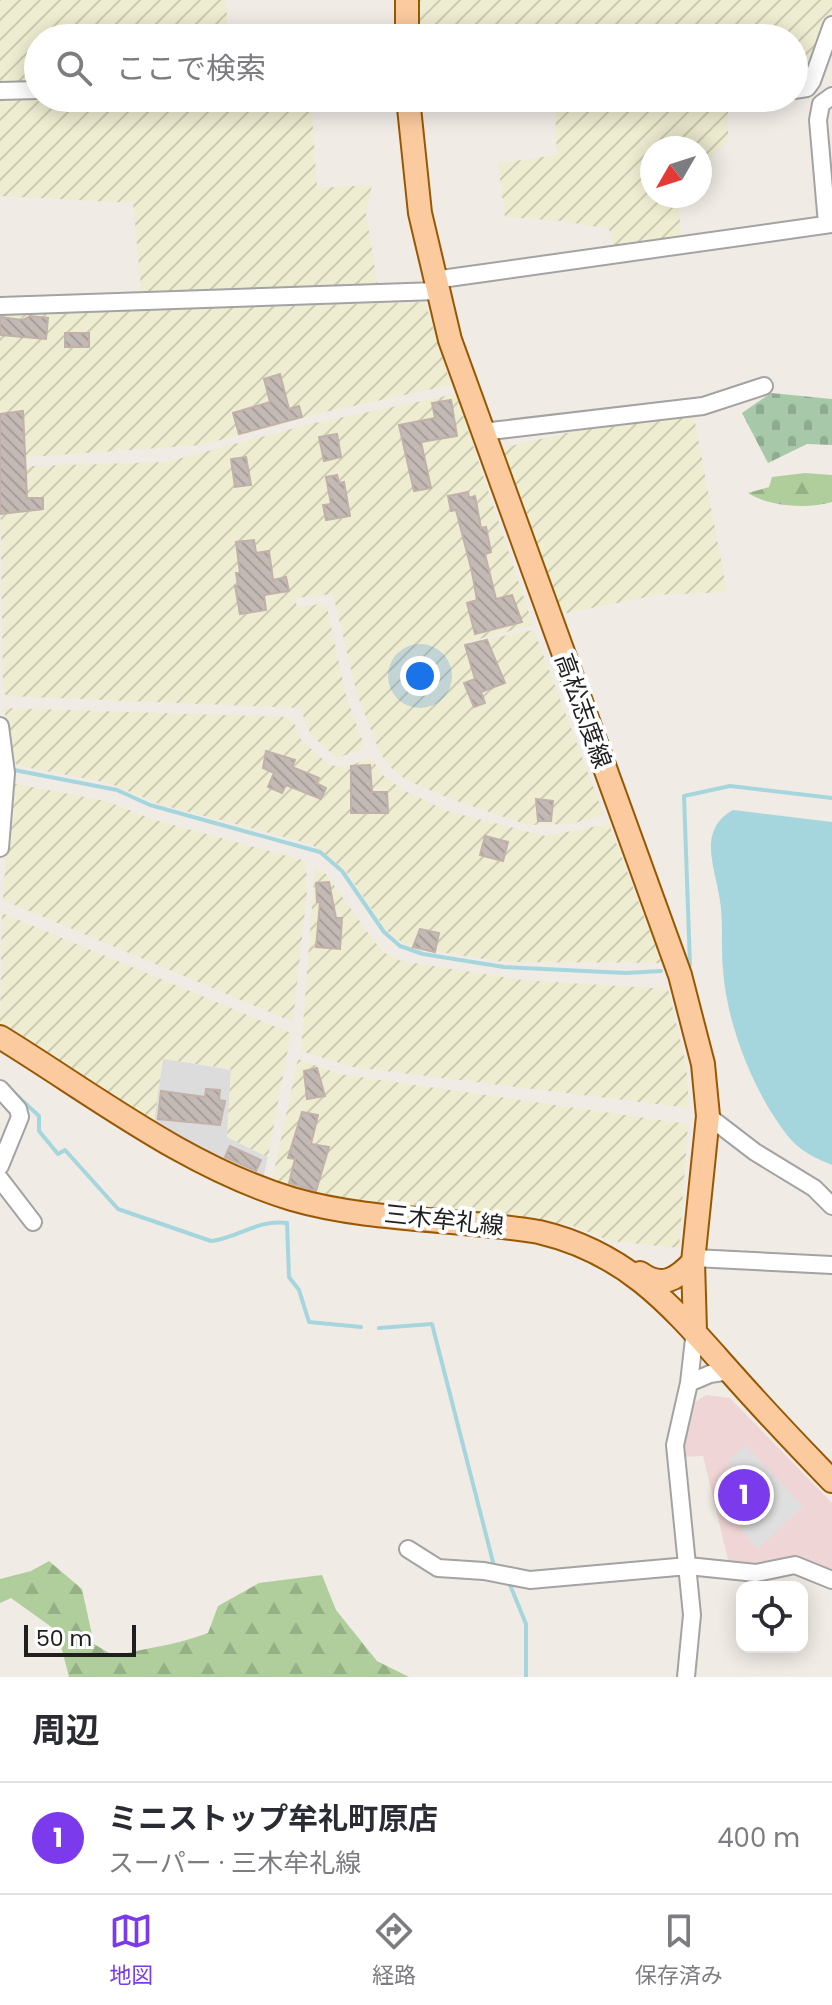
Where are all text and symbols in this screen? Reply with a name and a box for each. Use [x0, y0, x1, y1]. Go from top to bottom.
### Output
search box [24, 24, 808, 112]
icon: search [52, 46, 96, 90]
text: ここで検索 [116, 47, 266, 90]
north arrow [640, 136, 712, 208]
street label: 高松志度線 [547, 649, 619, 773]
your location [400, 656, 440, 696]
street label: 三木牟礼線 [383, 1197, 505, 1242]
pin: 1 [718, 1465, 770, 1525]
map controls [736, 1581, 808, 1653]
button: locate [736, 1581, 808, 1653]
scale bar [24, 1621, 136, 1657]
text: 50 m [36, 1623, 92, 1654]
text: 周辺 [32, 1706, 100, 1754]
text: ミニストップ牟礼町原店 [108, 1797, 438, 1840]
text: 1 [53, 1820, 63, 1856]
text: 400 m [717, 1820, 800, 1856]
text: スーパー · 三木牟礼線 [108, 1845, 361, 1881]
tab: 地図 [109, 1909, 153, 1992]
tab: 経路 [372, 1909, 416, 1992]
tab: 保存済み [635, 1909, 723, 1992]

